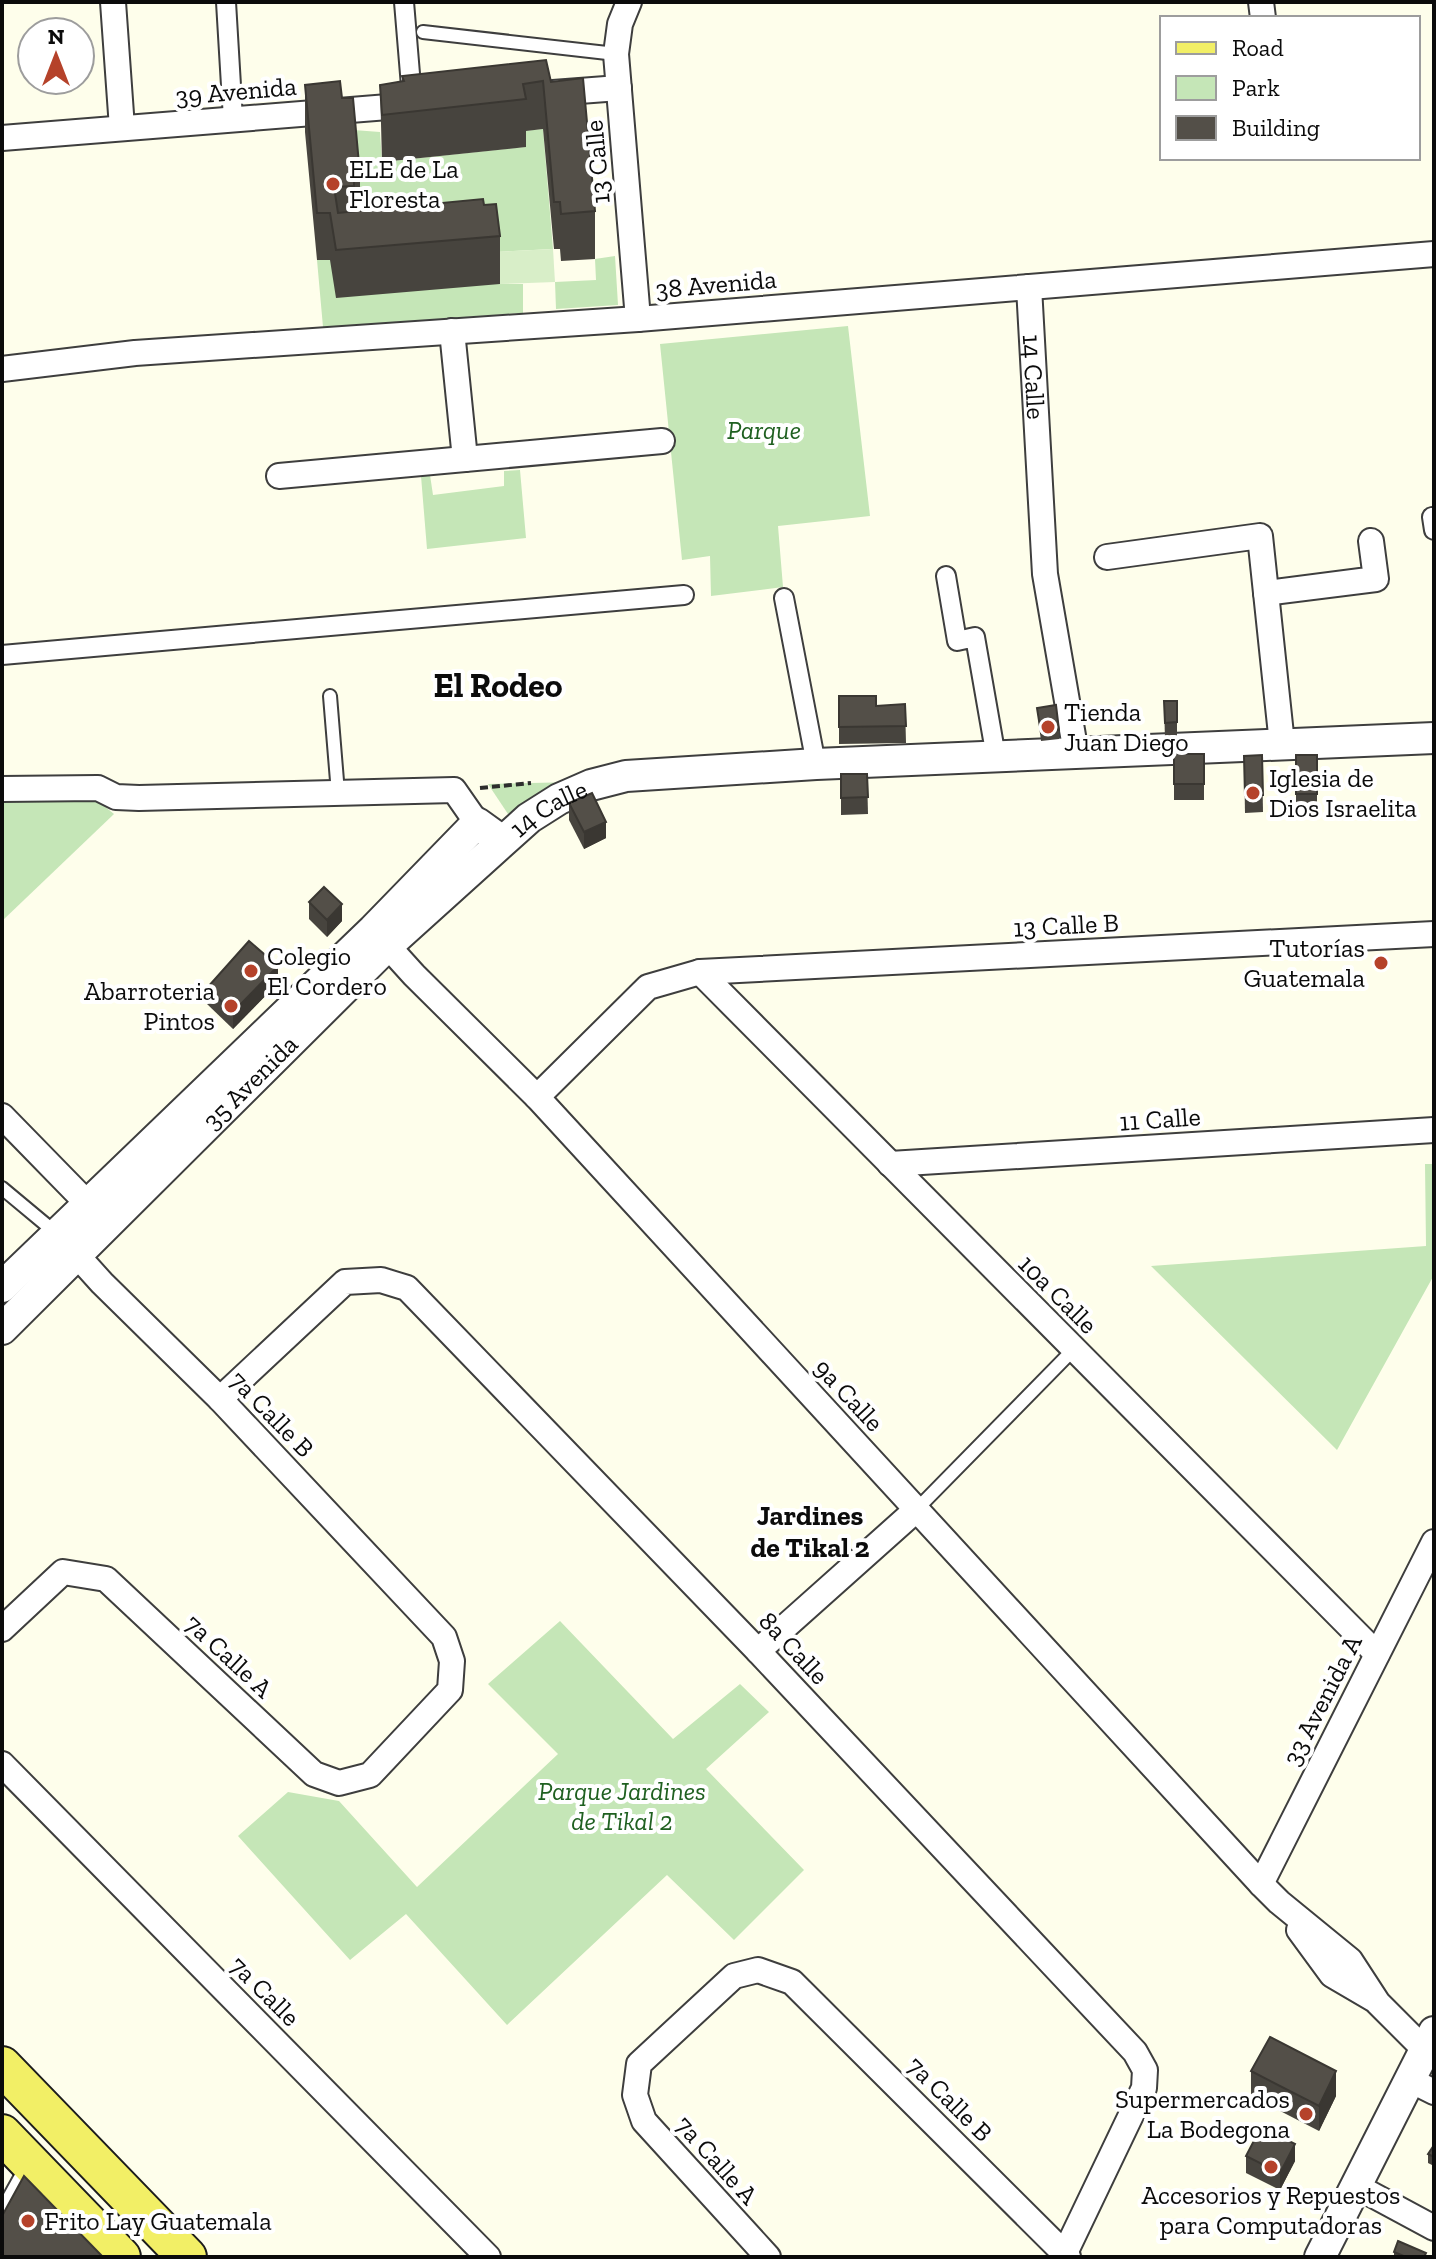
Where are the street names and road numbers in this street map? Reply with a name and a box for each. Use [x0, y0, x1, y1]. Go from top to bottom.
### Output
street label: 39 Avenida [174, 70, 298, 112]
street label: 13 Calle [577, 119, 617, 205]
street label: 38 Avenida [654, 263, 778, 305]
street label: 14 Calle [1016, 333, 1052, 420]
street label: 14 Calle [503, 773, 592, 844]
street label: 13 Calle B [1012, 906, 1120, 944]
street label: 35 Avenida [196, 1028, 305, 1136]
street label: 11 Calle [1118, 1100, 1202, 1138]
street label: 10a Calle [1012, 1248, 1104, 1340]
street label: 9a Calle [807, 1352, 891, 1438]
street label: 7a Calle B [223, 1364, 321, 1464]
street label: 8a Calle [752, 1605, 836, 1691]
street label: 7a Calle A [179, 1607, 280, 1705]
street label: 33 Avenida A [1275, 1628, 1369, 1771]
street label: 7a Calle [223, 1949, 307, 2033]
street label: 7a Calle B [901, 2050, 999, 2148]
street label: 7a Calle A [669, 2109, 766, 2212]

